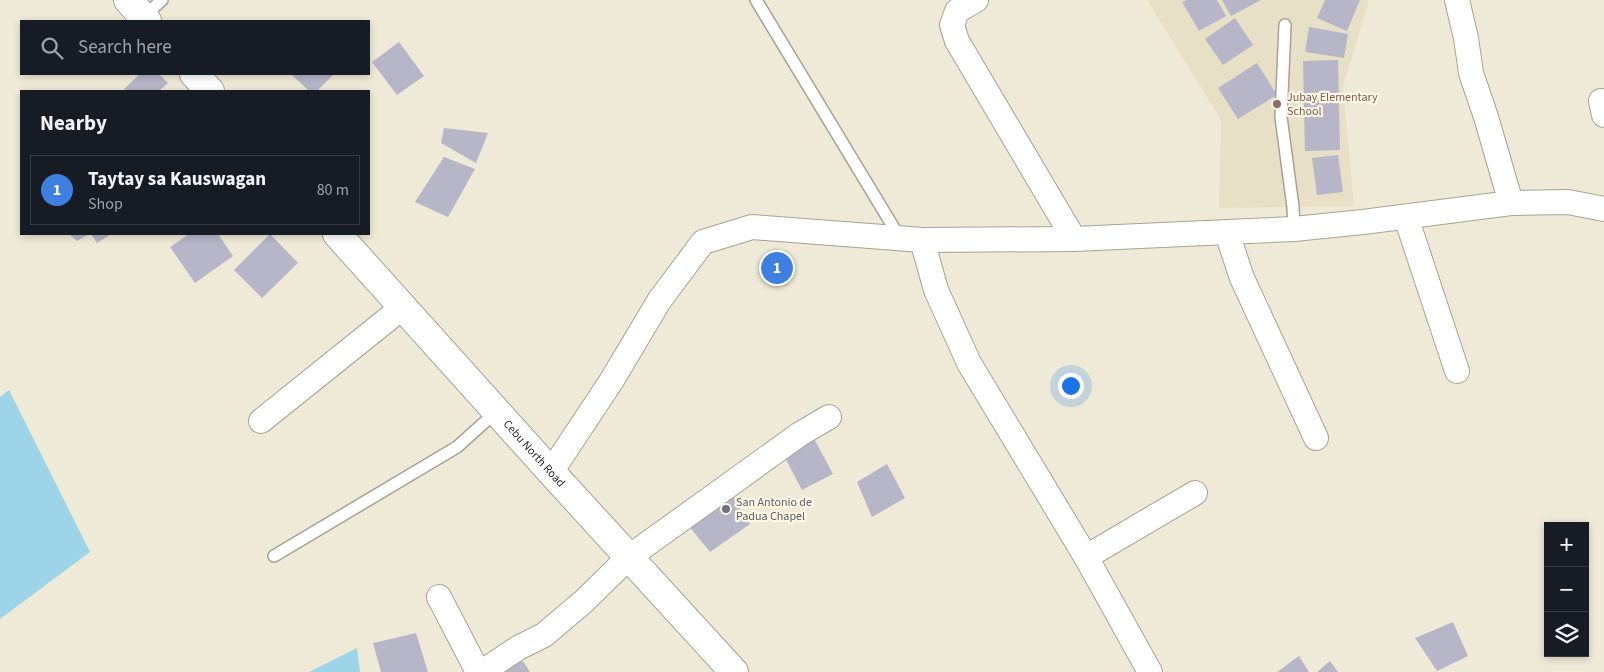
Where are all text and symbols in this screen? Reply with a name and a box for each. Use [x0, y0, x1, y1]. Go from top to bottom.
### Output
search box [20, 20, 370, 75]
icon: search [38, 34, 66, 62]
text: Search here [78, 34, 172, 61]
place label: Jubay Elementary School [1287, 89, 1378, 120]
marker: Jubay Elementary School [1271, 98, 1283, 110]
text: Nearby [40, 108, 107, 138]
text: Taytay sa Kauswagan [88, 166, 266, 193]
text: 1 [53, 179, 61, 201]
text: 80 m [317, 179, 349, 201]
text: Shop [88, 193, 123, 215]
pin: 1 [761, 249, 793, 287]
your location [1058, 373, 1084, 399]
street label: Cebu North Road [499, 416, 569, 491]
place label: San Antonio de Padua Chapel [736, 494, 812, 525]
marker: San Antonio de Padua Chapel [720, 503, 732, 515]
map controls [1544, 522, 1589, 657]
button: + [1544, 522, 1589, 567]
button: − [1544, 567, 1589, 612]
button: layers [1544, 612, 1589, 657]

